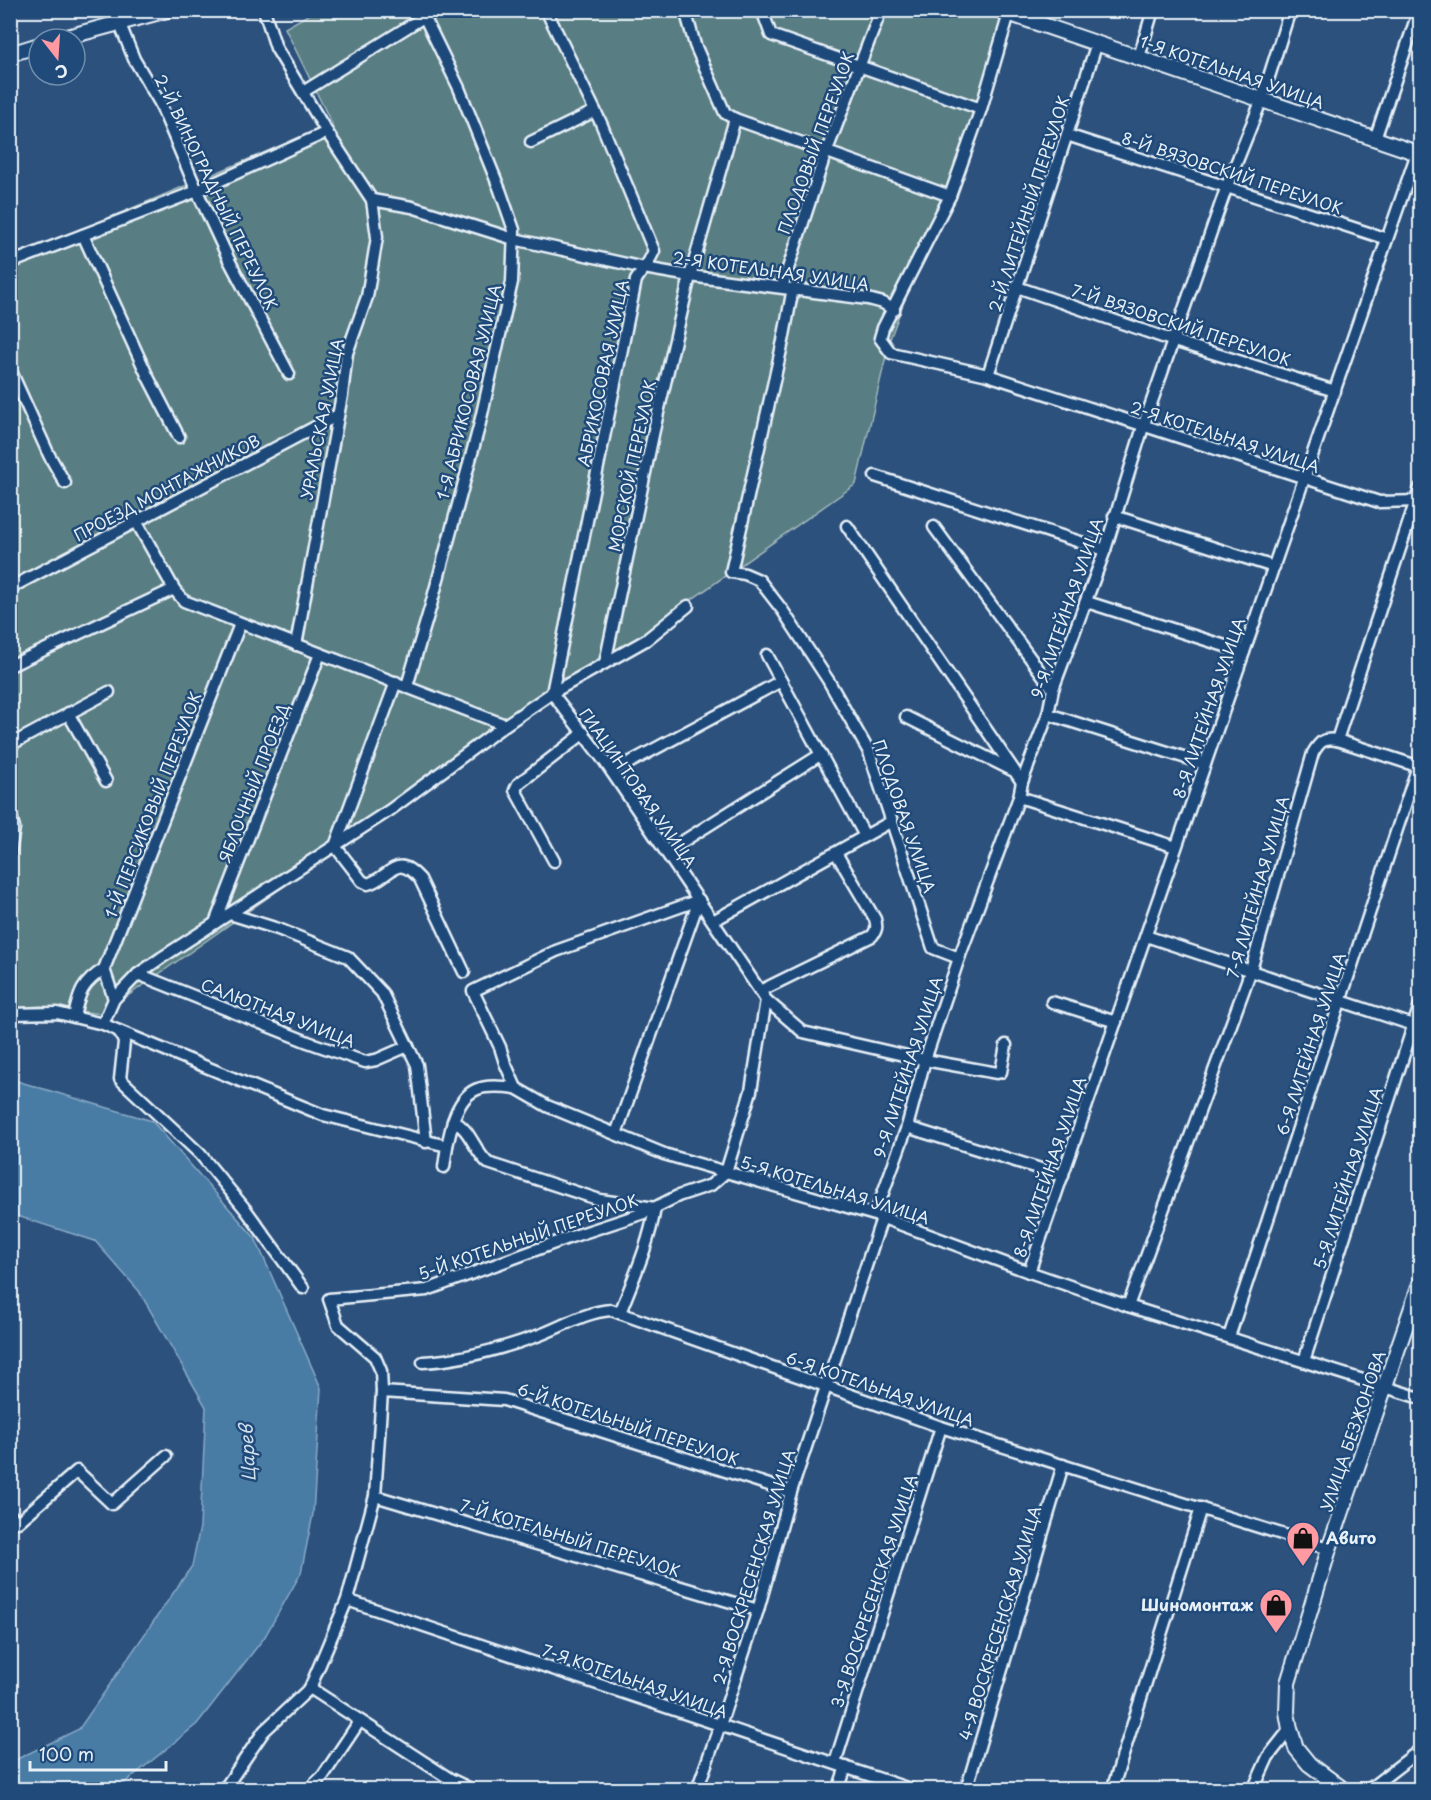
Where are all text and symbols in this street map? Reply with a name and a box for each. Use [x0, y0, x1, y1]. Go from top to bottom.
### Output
north arrow [27, 27, 87, 87]
street label: 1-Я КОТЕЛЬНАЯ УЛИЦА [1137, 28, 1328, 114]
street label: ПЛОДОВЫЙ ПЕРЕУЛОК [771, 48, 859, 237]
text: С [52, 59, 71, 86]
street label: 2-Й ВИНОГРАДНЫЙ ПЕРЕУЛОК [149, 70, 284, 313]
street label: 2-Й ЛИТЕЙНЫЙ ПЕРЕУЛОК [982, 93, 1074, 315]
street label: 8-Й ВЯЗОВСКИЙ ПЕРЕУЛОК [1119, 125, 1346, 219]
street label: 2-Я КОТЕЛЬНАЯ УЛИЦА [672, 244, 871, 296]
street label: АБРИКОСОВАЯ УЛИЦА [570, 277, 634, 469]
street label: 7-Й ВЯЗОВСКИЙ ПЕРЕУЛОК [1069, 277, 1294, 371]
street label: 1-Я АБРИКОСОВАЯ УЛИЦА [430, 282, 506, 502]
street label: УРАЛЬСКАЯ УЛИЦА [294, 336, 348, 501]
street label: МОРСКОЙ ПЕРЕУЛОК [601, 378, 661, 554]
street label: 2-Я КОТЕЛЬНАЯ УЛИЦА [1128, 394, 1323, 478]
street label: ПРОЕЗД МОНТАЖНИКОВ [69, 428, 264, 547]
street label: 9-Я ЛИТЕЙНАЯ УЛИЦА [1024, 514, 1108, 701]
street label: 8-Я ЛИТЕЙНАЯ УЛИЦА [1166, 614, 1250, 801]
street label: 1-Й ПЕРСИКОВЫЙ ПЕРЕУЛОК [98, 688, 206, 921]
street label: ЯБЛОЧНЫЙ ПРОЕЗД [212, 700, 294, 866]
street label: ГИАЦИНТОВАЯ УЛИЦА [574, 703, 703, 872]
street label: ПЛОДОВАЯ УЛИЦА [867, 736, 942, 896]
street label: 7-Я ЛИТЕЙНАЯ УЛИЦА [1220, 793, 1295, 981]
street label: 6-Я ЛИТЕЙНАЯ УЛИЦА [1269, 949, 1351, 1138]
street label: САЛЮТНАЯ УЛИЦА [198, 972, 359, 1053]
street label: 9-Я ЛИТЕЙНАЯ УЛИЦА [866, 973, 948, 1160]
street label: 8-Я ЛИТЕЙНАЯ УЛИЦА [1007, 1073, 1091, 1260]
street label: 5-Я ЛИТЕЙНАЯ УЛИЦА [1306, 1083, 1388, 1272]
street label: 5-Я КОТЕЛЬНАЯ УЛИЦА [738, 1149, 933, 1229]
street label: 5-Й КОТЕЛЬНЫЙ ПЕРЕУЛОК [415, 1187, 641, 1285]
street label: 6-Я КОТЕЛЬНАЯ УЛИЦА [783, 1345, 978, 1432]
street label: УЛИЦА БЕЗЖОНОВА [1313, 1347, 1391, 1514]
street label: 6-Й КОТЕЛЬНЫЙ ПЕРЕУЛОК [514, 1376, 742, 1470]
water label: Царев [231, 1421, 261, 1482]
street label: 2-Я ВОСКРЕСЕНСКАЯ УЛИЦА [706, 1446, 800, 1687]
street label: 3-Я ВОСКРЕСЕНСКАЯ УЛИЦА [824, 1471, 922, 1711]
street label: 7-Й КОТЕЛЬНЫЙ ПЕРЕУЛОК [457, 1492, 683, 1582]
street label: 4-Я ВОСКРЕСЕНСКАЯ УЛИЦА [952, 1502, 1046, 1743]
shop icon: Авито [1285, 1520, 1321, 1567]
place label: Авито [1326, 1525, 1376, 1549]
shop icon: Шиномонтаж [1258, 1587, 1294, 1634]
place label: Шиномонтаж [1141, 1592, 1253, 1616]
street label: 7-Я КОТЕЛЬНАЯ УЛИЦА [539, 1637, 731, 1723]
scale bar [30, 1734, 166, 1772]
text: 100 m [39, 1740, 94, 1767]

